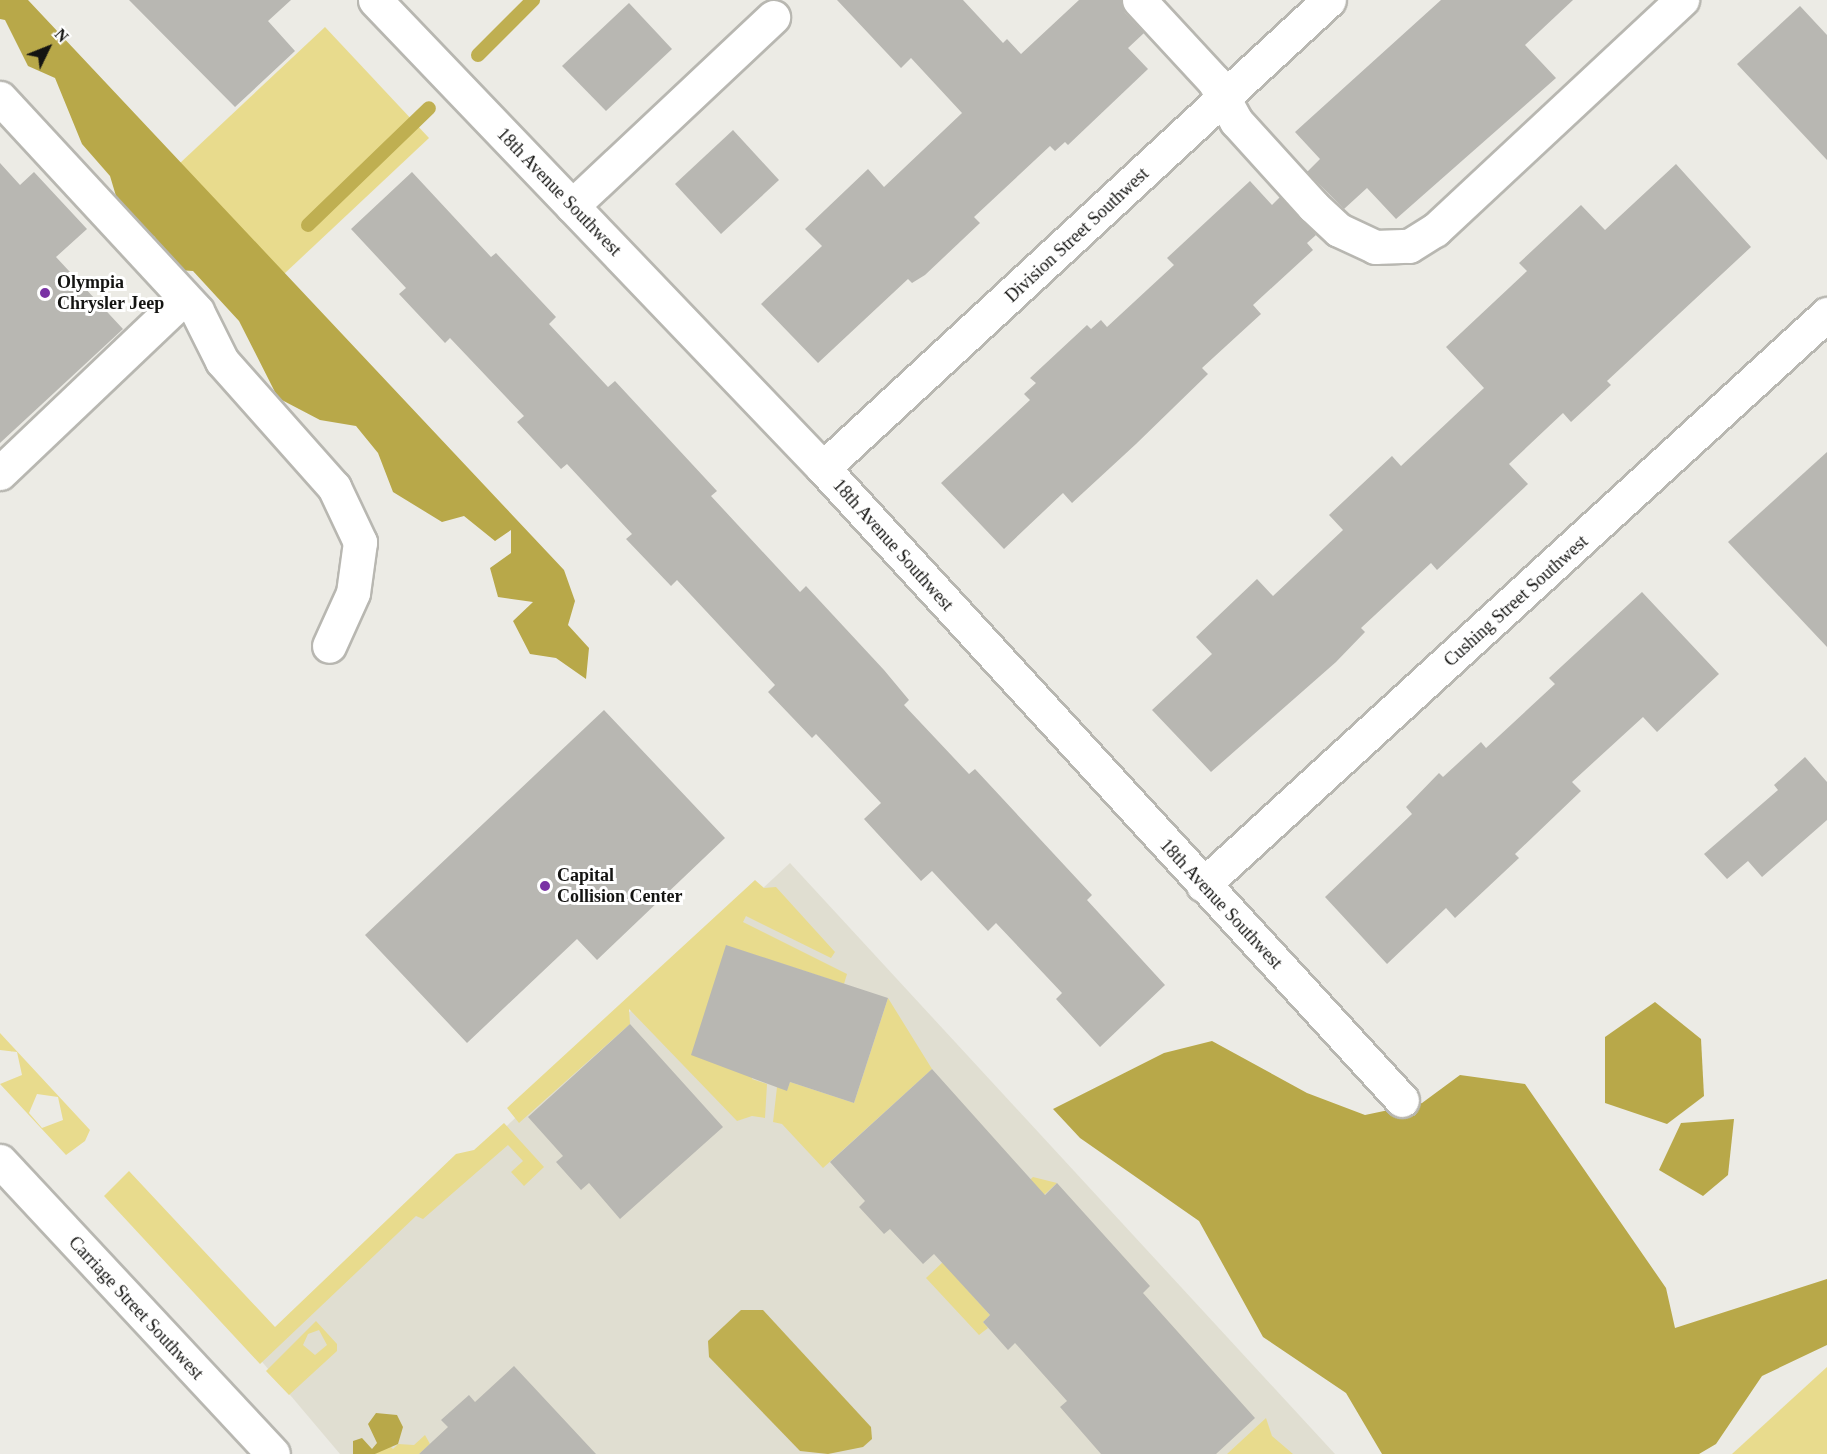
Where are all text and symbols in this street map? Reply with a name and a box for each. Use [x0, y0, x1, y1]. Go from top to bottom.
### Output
north arrow [18, 18, 78, 78]
text: N [51, 25, 72, 45]
street label: 18th Avenue Southwest [492, 123, 626, 261]
street label: Division Street Southwest [1001, 163, 1153, 307]
place label: Olympia Chrysler Jeep [57, 272, 164, 314]
marker: Olympia Chrysler Jeep [38, 286, 52, 300]
street label: 18th Avenue Southwest [828, 474, 958, 616]
street label: Cushing Street Southwest [1440, 531, 1592, 671]
street label: 18th Avenue Southwest [1155, 834, 1287, 974]
place label: Capital Collision Center [557, 865, 682, 908]
marker: Capital Collision Center [538, 879, 552, 893]
street label: Carriage Street Southwest [64, 1232, 208, 1384]

